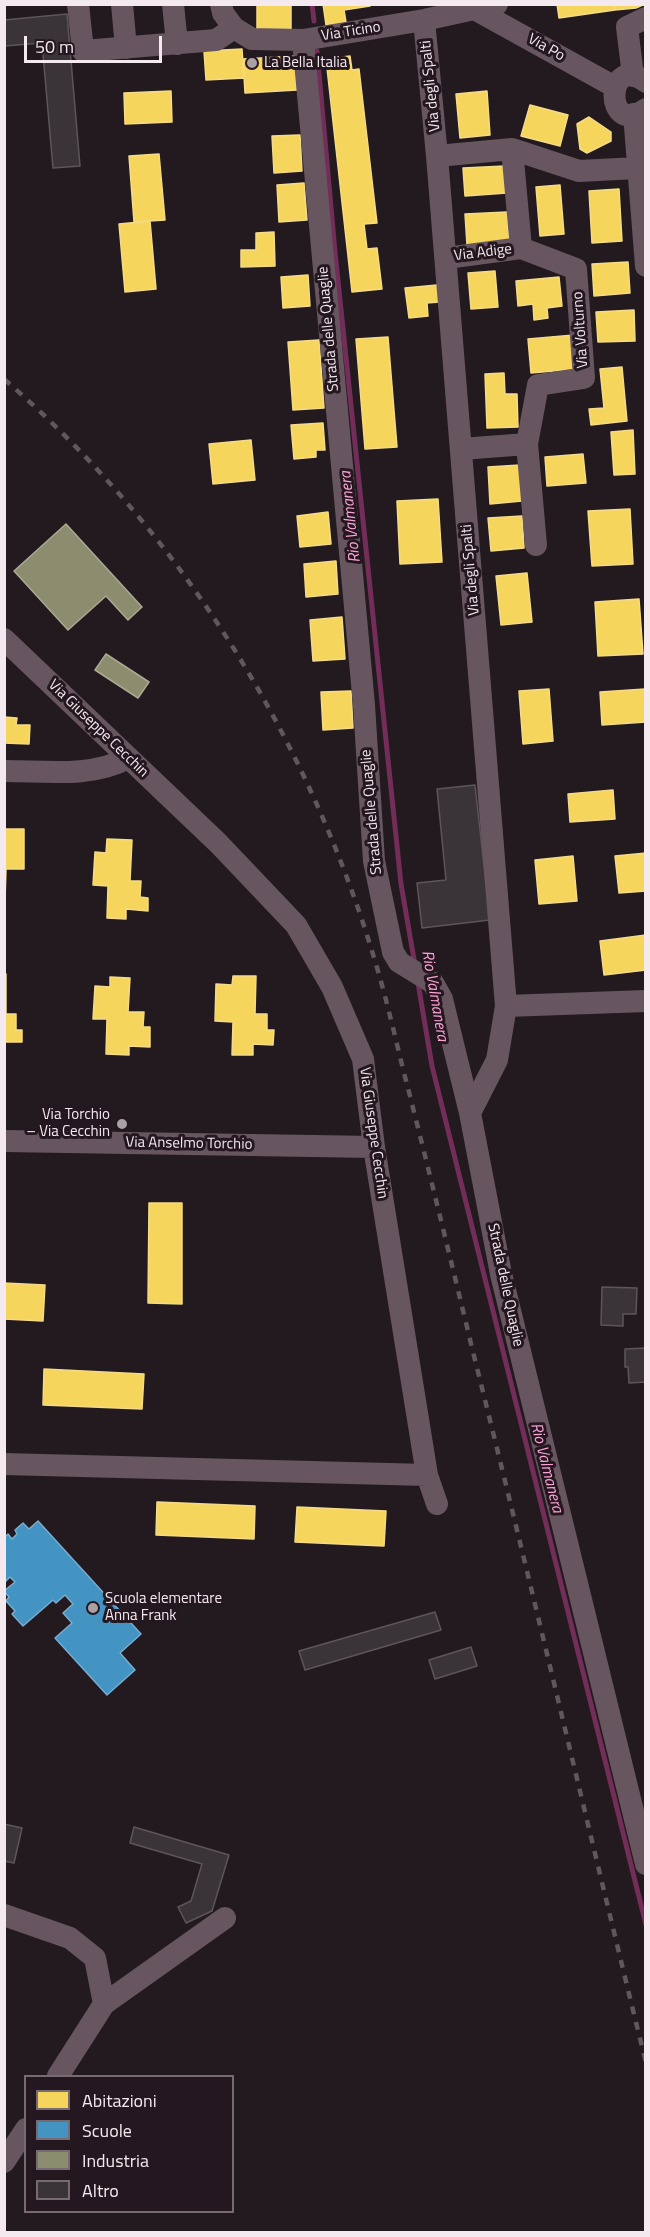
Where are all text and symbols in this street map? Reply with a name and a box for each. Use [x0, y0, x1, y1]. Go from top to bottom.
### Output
street label: Via Ticino [320, 18, 382, 46]
scale bar [27, 24, 165, 62]
street label: Via Po [524, 31, 568, 65]
text: 50 m [35, 33, 74, 60]
street label: Via degli Spalti [417, 39, 445, 133]
place label: La Bella Italia [264, 54, 347, 72]
marker: La Bella Italia [245, 56, 259, 70]
street label: Via Adige [453, 241, 513, 265]
street label: Strada delle Quaglie [315, 266, 343, 392]
street label: Via Volturno [569, 291, 593, 369]
water label: Rio Valmanera [337, 470, 365, 564]
street label: Via degli Spalti [458, 524, 484, 616]
street label: Via Giuseppe Cecchin [44, 676, 152, 782]
street label: Strada delle Quaglie [358, 749, 386, 875]
water label: Rio Valmanera [417, 949, 451, 1043]
street label: Via Giuseppe Cecchin [355, 1066, 391, 1200]
place label: Via Torchio – Via Cecchin [26, 1106, 110, 1141]
marker: Via Torchio – Via Cecchin [115, 1117, 129, 1131]
street label: Via Anselmo Torchio [125, 1134, 253, 1154]
street label: Strada delle Quaglie [483, 1222, 527, 1348]
water label: Rio Valmanera [526, 1421, 566, 1515]
place label: Scuola elementare Anna Frank [105, 1590, 222, 1625]
marker: Scuola elementare Anna Frank [86, 1601, 100, 1615]
legend [24, 2075, 234, 2213]
text: Abitazioni [82, 2087, 157, 2114]
text: Scuole [82, 2117, 132, 2144]
text: Industria [82, 2147, 149, 2174]
text: Altro [82, 2177, 119, 2204]

